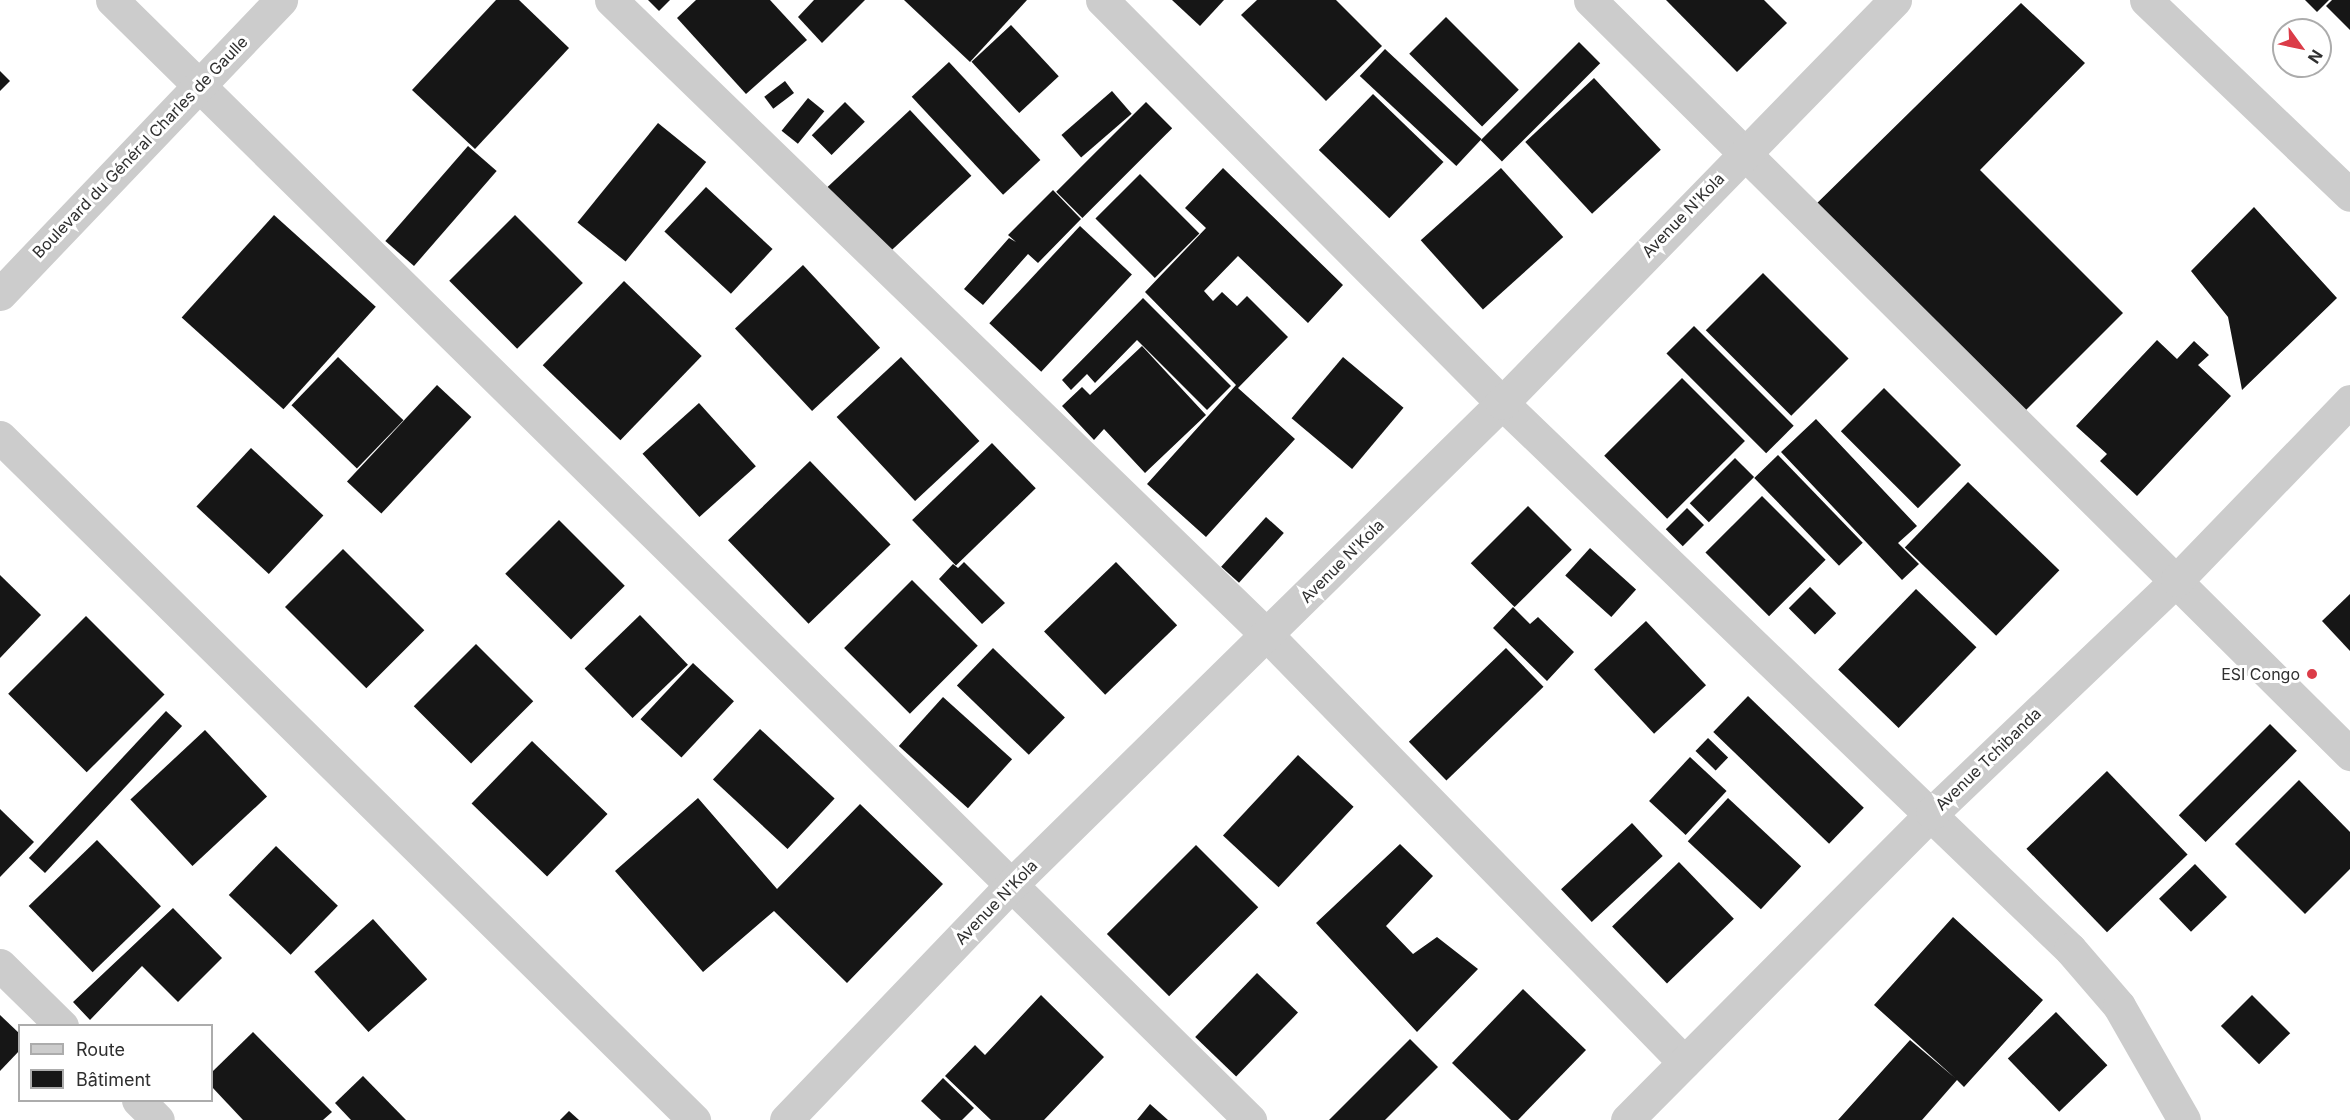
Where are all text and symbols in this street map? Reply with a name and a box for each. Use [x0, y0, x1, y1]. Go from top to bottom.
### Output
north arrow [2272, 18, 2332, 78]
street label: Boulevard du Général Charles de Gaulle [28, 32, 252, 262]
text: N [2304, 46, 2327, 67]
street label: Avenue N'Kola [1638, 169, 1728, 261]
street label: Avenue N'Kola [1296, 515, 1388, 607]
place label: ESI Congo [2221, 664, 2300, 684]
marker: ESI Congo [2305, 667, 2319, 681]
street label: Avenue Tchibanda [1931, 704, 2045, 814]
street label: Avenue N'Kola [951, 856, 1041, 948]
legend [18, 1024, 213, 1102]
text: Route [76, 1039, 125, 1060]
text: Bâtiment [76, 1069, 151, 1090]

